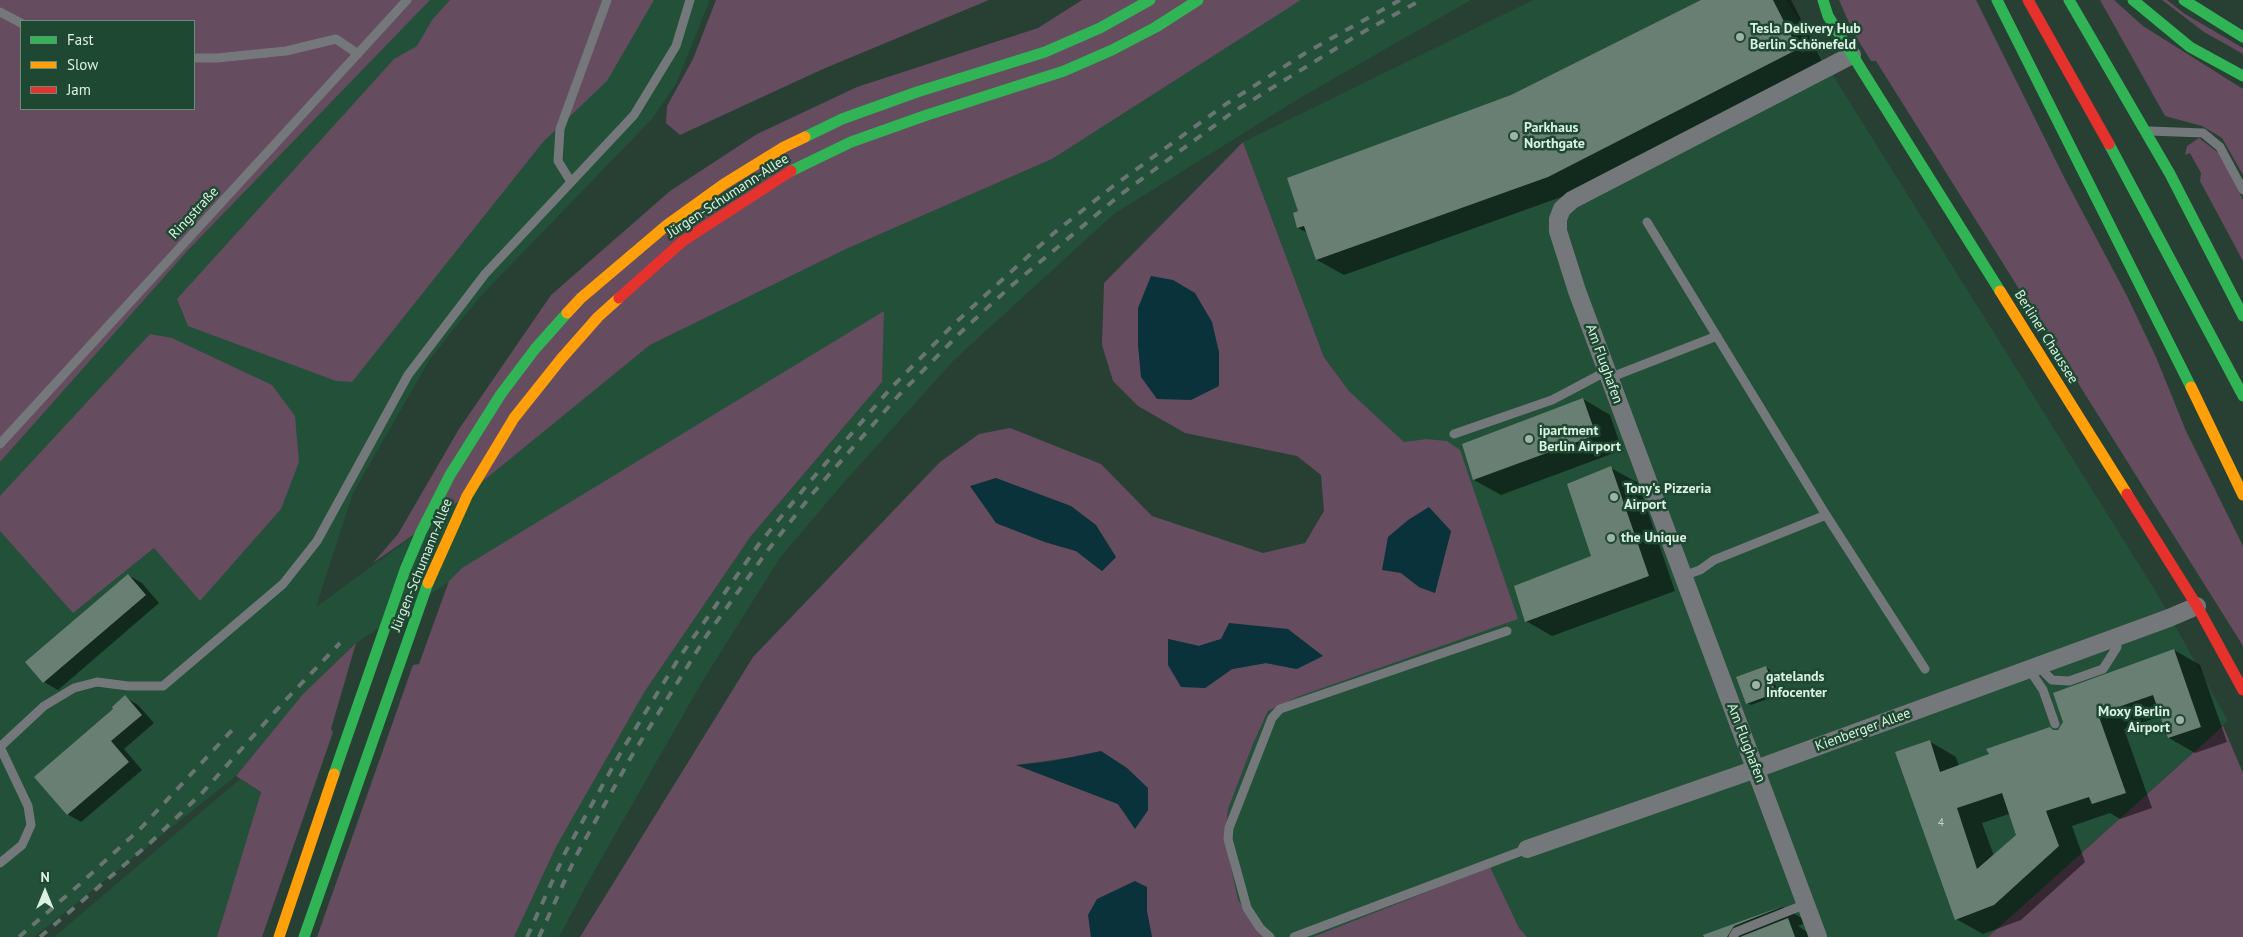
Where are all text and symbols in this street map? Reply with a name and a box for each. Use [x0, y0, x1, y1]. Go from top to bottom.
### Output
legend [20, 20, 195, 110]
place label: Tesla Delivery Hub Berlin Schönefeld [1750, 21, 1861, 54]
text: Fast [67, 30, 94, 49]
marker: Tesla Delivery Hub Berlin Schönefeld [1734, 31, 1746, 43]
text: Slow [67, 55, 98, 74]
text: Jam [67, 80, 91, 99]
place label: Parkhaus Northgate [1524, 120, 1585, 152]
marker: Parkhaus Northgate [1508, 130, 1520, 142]
street label: Jürgen-Schumann-Allee [664, 150, 792, 242]
street label: Ringstraße [166, 184, 222, 242]
street label: Berliner Chaussee [2010, 287, 2082, 387]
street label: Am Flughafen [1582, 322, 1626, 406]
place label: ipartment Berlin Airport [1539, 423, 1621, 456]
marker: ipartment Berlin Airport [1523, 433, 1535, 445]
place label: Tony's Pizzeria Airport [1624, 481, 1711, 514]
marker: Tony's Pizzeria Airport [1608, 491, 1620, 503]
street label: Jürgen-Schumann-Allee [388, 496, 456, 634]
place label: the Unique [1621, 530, 1686, 546]
marker: the Unique [1605, 532, 1617, 544]
place label: gatelands Infocenter [1766, 669, 1827, 702]
marker: gatelands Infocenter [1750, 679, 1762, 691]
street label: Am Flughafen [1723, 701, 1769, 785]
place label: Moxy Berlin Airport [2098, 704, 2170, 736]
street label: Kienberger Allee [1813, 705, 1913, 755]
marker: Moxy Berlin Airport [2174, 714, 2186, 726]
house number: 4 [1938, 816, 1944, 830]
north arrow [20, 867, 70, 917]
text: N [40, 868, 50, 886]

